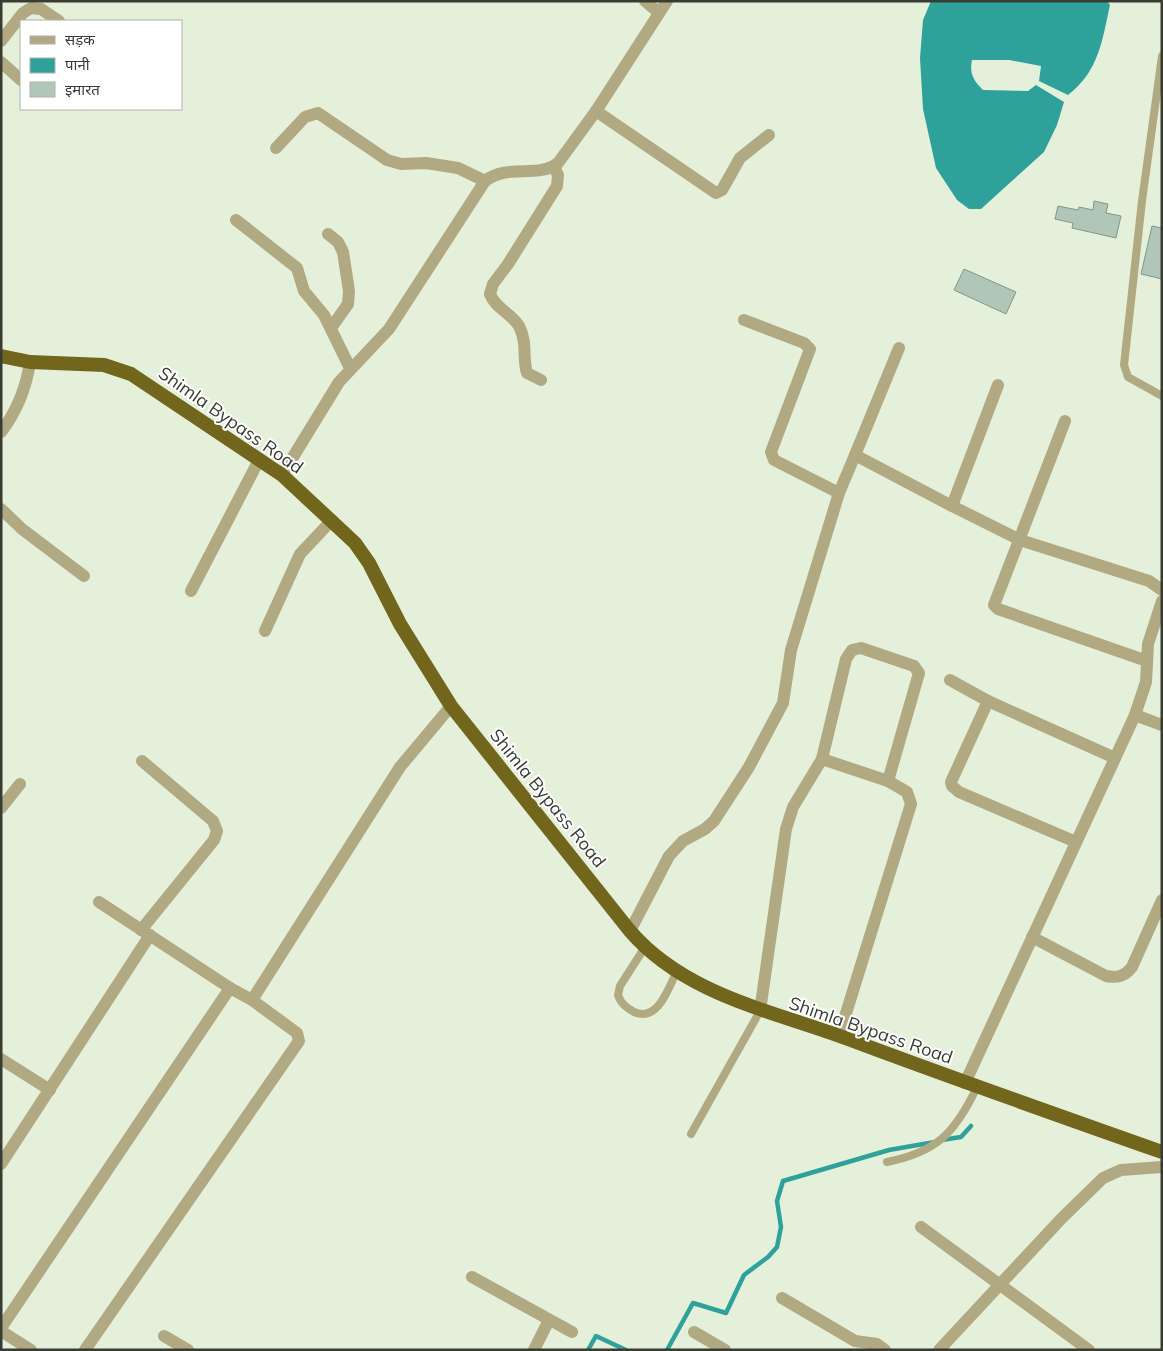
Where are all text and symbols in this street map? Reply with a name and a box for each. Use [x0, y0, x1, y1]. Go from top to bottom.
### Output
legend [20, 20, 182, 110]
text: सड़क [65, 30, 95, 49]
text: पानी [65, 55, 91, 74]
text: इमारत [65, 80, 100, 99]
street label: Shimla Bypass Road [154, 361, 308, 479]
street label: Shimla Bypass Road [485, 724, 611, 872]
street label: Shimla Bypass Road [786, 991, 956, 1069]

